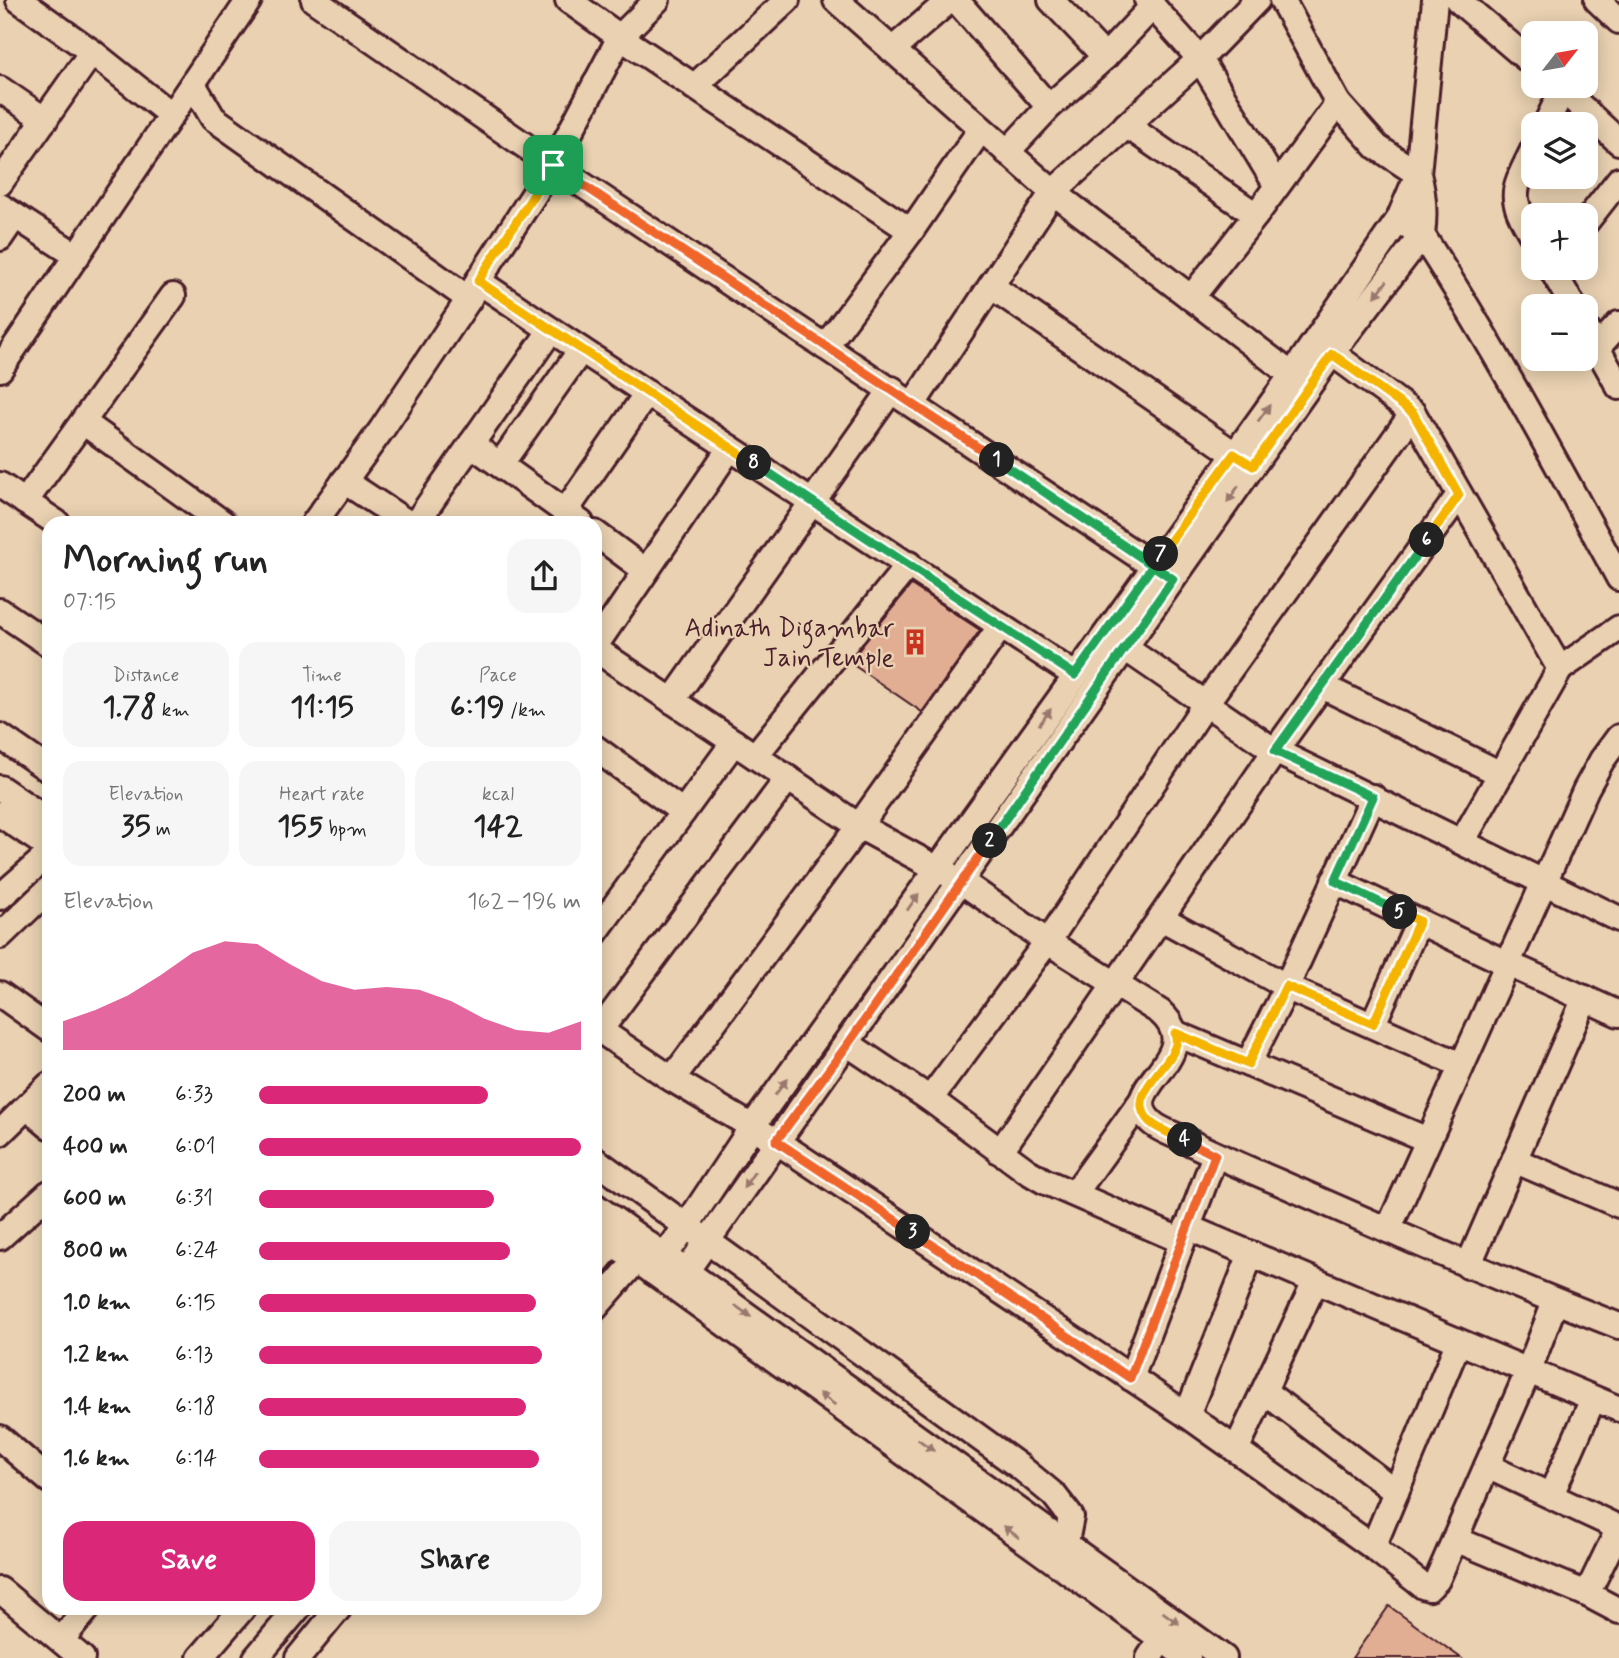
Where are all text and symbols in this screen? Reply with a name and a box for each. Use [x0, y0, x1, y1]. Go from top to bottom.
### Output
north arrow [1521, 21, 1598, 98]
map controls [1521, 21, 1598, 371]
button: layers [1521, 112, 1598, 189]
pin [523, 135, 583, 195]
icon: arrive [534, 146, 572, 184]
button: + [1521, 203, 1598, 280]
one-way arrow [1373, 280, 1388, 298]
button: − [1521, 294, 1598, 371]
one-way arrow [1257, 404, 1271, 422]
pin: 1 [979, 442, 1014, 477]
pin: 8 [736, 446, 772, 480]
text: 1 [992, 447, 1001, 472]
text: 8 [748, 450, 759, 475]
one-way arrow [1226, 485, 1240, 503]
pin: 6 [1410, 522, 1444, 558]
text: 6 [1422, 527, 1431, 552]
text: Morning run [63, 536, 268, 585]
pin: 7 [1144, 536, 1178, 572]
button: share [507, 539, 581, 613]
text: 7 [1155, 541, 1166, 566]
text: 07:15 [63, 587, 116, 617]
place label: Adinath Digambar Jain Temple [685, 612, 894, 676]
building icon: Adinath Digambar Jain Temple [900, 627, 930, 657]
text: Distance [113, 663, 179, 688]
text: Time [302, 663, 342, 688]
text: Pace [479, 663, 517, 688]
text: 1.78 [102, 688, 157, 727]
text: 11:15 [290, 688, 354, 727]
text: 6:19 [450, 688, 505, 727]
text: km [157, 698, 190, 723]
text: /km [505, 698, 546, 723]
one-way arrow [1038, 708, 1052, 726]
text: Elevation [109, 782, 183, 807]
text: Heart rate [279, 782, 365, 807]
text: kcal [482, 782, 514, 807]
text: 35 [121, 807, 151, 846]
text: 155 [277, 807, 323, 846]
text: 142 [473, 807, 523, 846]
text: m [151, 817, 171, 842]
text: bpm [323, 817, 367, 842]
pin: 2 [972, 824, 1007, 858]
text: 2 [985, 828, 994, 853]
text: Elevation [63, 887, 154, 917]
text: 162–196 m [467, 887, 581, 917]
one-way arrow [906, 893, 920, 911]
pin: 5 [1382, 894, 1418, 930]
text: 5 [1394, 899, 1405, 924]
one-way arrow [773, 1078, 787, 1096]
text: 200 m [63, 1080, 126, 1110]
text: 6:33 [175, 1080, 213, 1110]
pin: 4 [1168, 1122, 1202, 1158]
text: 4 [1179, 1127, 1190, 1152]
text: 400 m [63, 1132, 128, 1162]
text: 6:01 [175, 1132, 216, 1162]
one-way arrow [743, 1170, 756, 1190]
text: 600 m [63, 1184, 126, 1214]
text: 6:31 [175, 1184, 213, 1214]
pin: 3 [895, 1214, 930, 1250]
text: 3 [908, 1219, 917, 1244]
text: 800 m [63, 1236, 127, 1266]
text: 6:24 [175, 1236, 218, 1266]
text: 1.0 km [63, 1288, 131, 1318]
text: 6:15 [175, 1288, 215, 1318]
one-way arrow [734, 1303, 752, 1317]
text: 1.2 km [63, 1340, 129, 1370]
text: 6:13 [175, 1340, 213, 1370]
text: 1.4 km [63, 1392, 131, 1422]
text: 6:18 [175, 1392, 216, 1422]
one-way arrow [818, 1392, 836, 1406]
one-way arrow [917, 1438, 935, 1452]
text: 1.6 km [63, 1444, 130, 1474]
text: 6:14 [175, 1444, 217, 1474]
button: Save [63, 1521, 315, 1601]
button: Share [329, 1521, 581, 1601]
one-way arrow [1002, 1525, 1020, 1539]
one-way arrow [1161, 1611, 1180, 1625]

